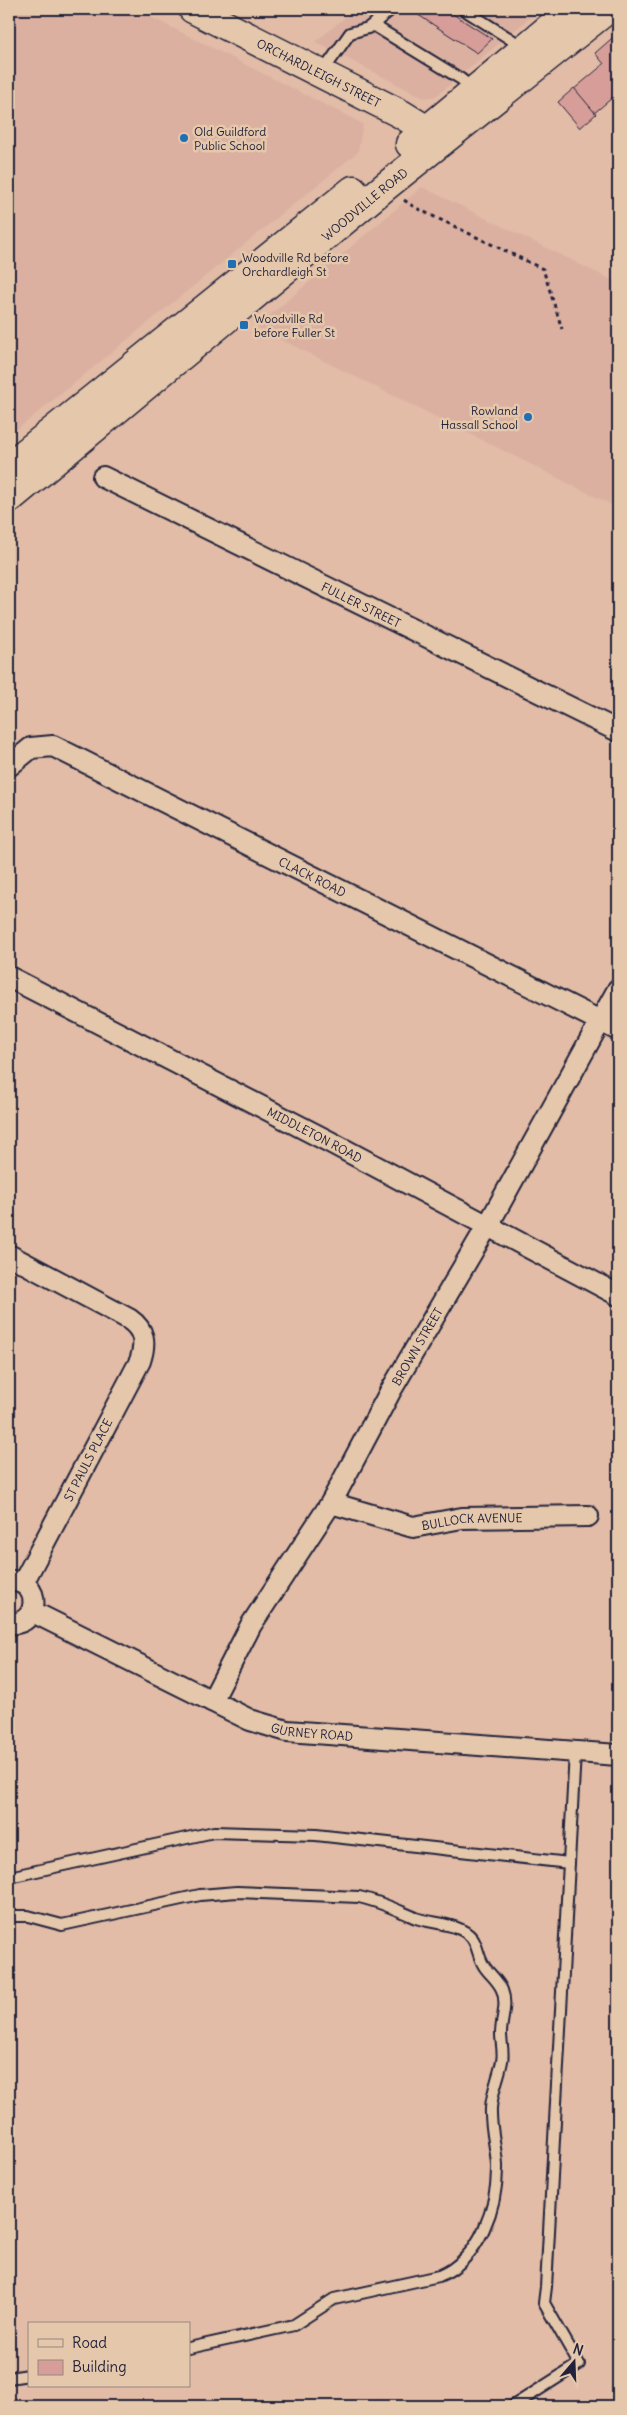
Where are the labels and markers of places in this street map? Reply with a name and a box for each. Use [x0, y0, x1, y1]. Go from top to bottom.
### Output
place label: Old Guildford Public School [194, 124, 266, 153]
marker: Old Guildford Public School [178, 132, 190, 144]
place label: Woodville Rd before Orchardleigh St [242, 250, 348, 279]
marker: Woodville Rd before Orchardleigh St [226, 258, 238, 270]
place label: Woodville Rd before Fuller St [254, 311, 335, 340]
marker: Woodville Rd before Fuller St [238, 319, 250, 331]
place label: Rowland Hassall School [441, 403, 518, 432]
marker: Rowland Hassall School [522, 411, 534, 423]

